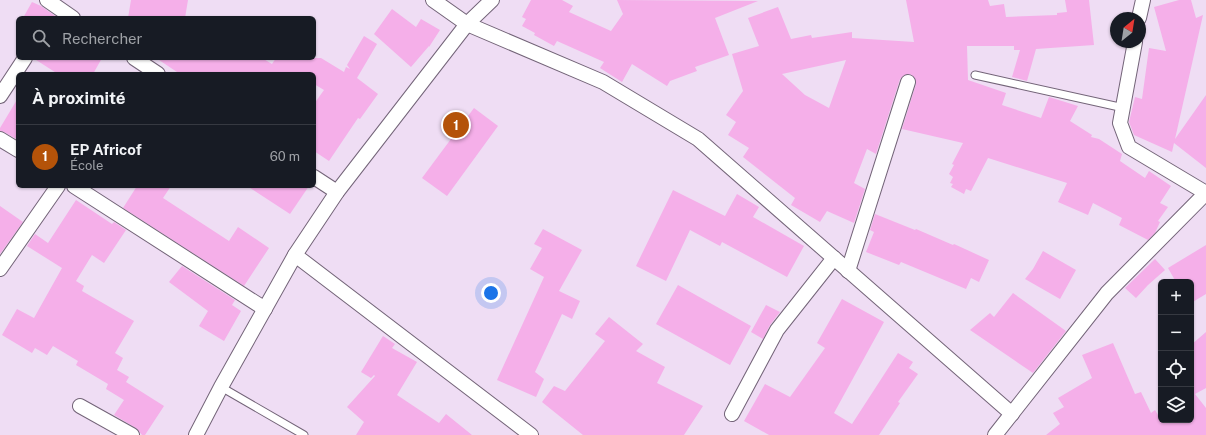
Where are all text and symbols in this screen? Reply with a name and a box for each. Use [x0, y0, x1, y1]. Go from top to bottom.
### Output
north arrow [1110, 12, 1146, 48]
search box [16, 16, 316, 60]
icon: search [30, 27, 52, 49]
text: Rechercher [62, 30, 142, 47]
text: À proximité [32, 88, 126, 108]
pin: 1 [443, 110, 469, 140]
text: EP Africof [70, 141, 142, 158]
text: 1 [42, 149, 48, 164]
text: 60 m [270, 149, 300, 164]
text: École [70, 158, 103, 173]
map controls [1158, 279, 1194, 423]
button: + [1158, 279, 1194, 315]
your location [481, 283, 501, 303]
button: − [1158, 315, 1194, 351]
button: locate [1158, 351, 1194, 387]
button: layers [1158, 387, 1194, 423]

